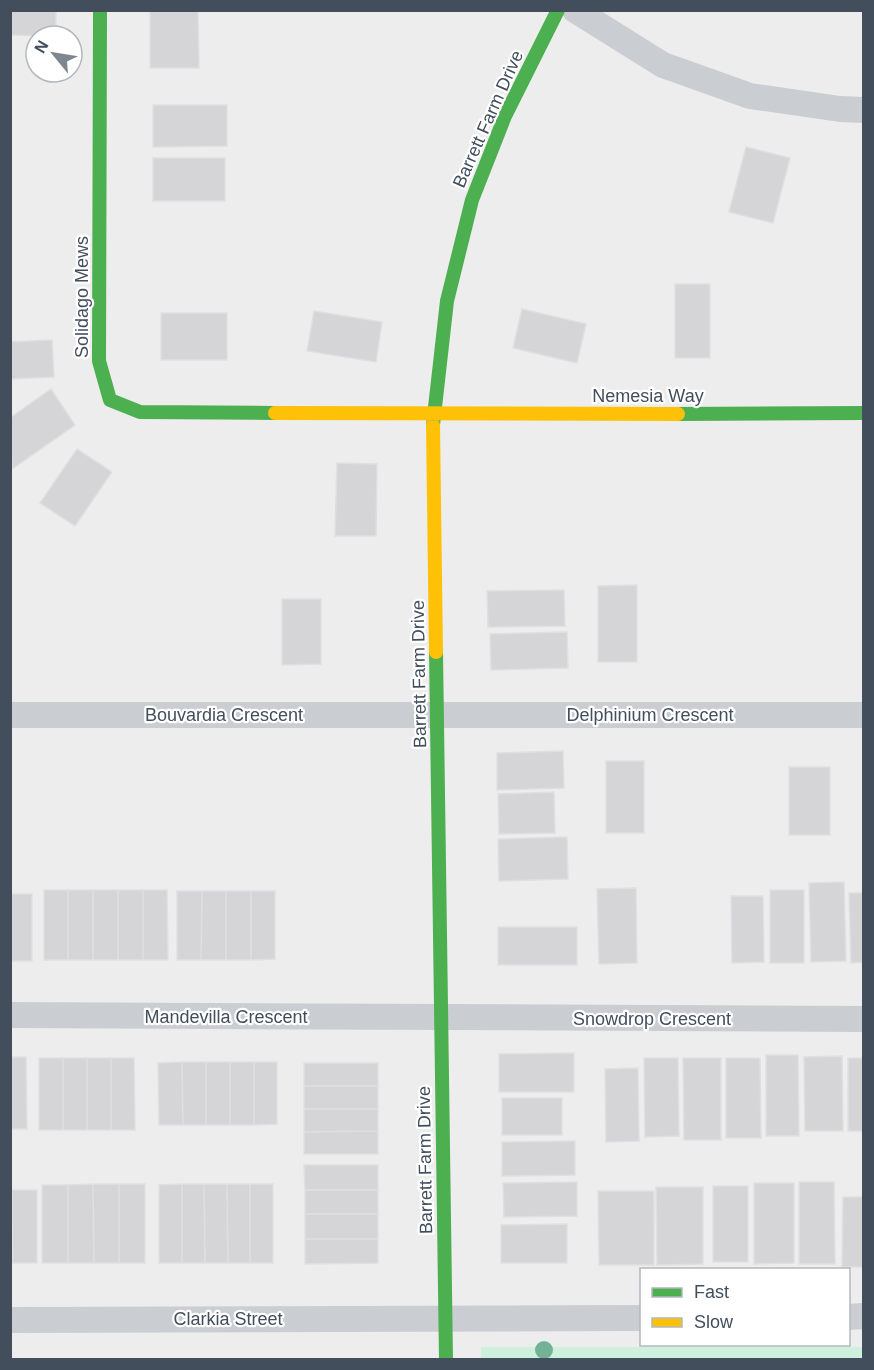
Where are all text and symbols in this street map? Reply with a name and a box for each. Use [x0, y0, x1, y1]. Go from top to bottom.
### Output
north arrow [24, 24, 84, 84]
text: N [31, 37, 52, 56]
street label: Barrett Farm Drive [449, 47, 527, 191]
street label: Solidago Mews [72, 236, 92, 358]
street label: Nemesia Way [592, 386, 704, 406]
street label: Barrett Farm Drive [408, 600, 430, 748]
street label: Bouvardia Crescent [145, 705, 303, 725]
street label: Delphinium Crescent [566, 705, 734, 725]
street label: Mandevilla Crescent [144, 1007, 308, 1027]
street label: Snowdrop Crescent [573, 1009, 731, 1029]
street label: Barrett Farm Drive [414, 1086, 436, 1234]
legend [640, 1268, 850, 1346]
text: Fast [694, 1282, 729, 1302]
street label: Clarkia Street [173, 1309, 283, 1329]
text: Slow [694, 1312, 734, 1332]

